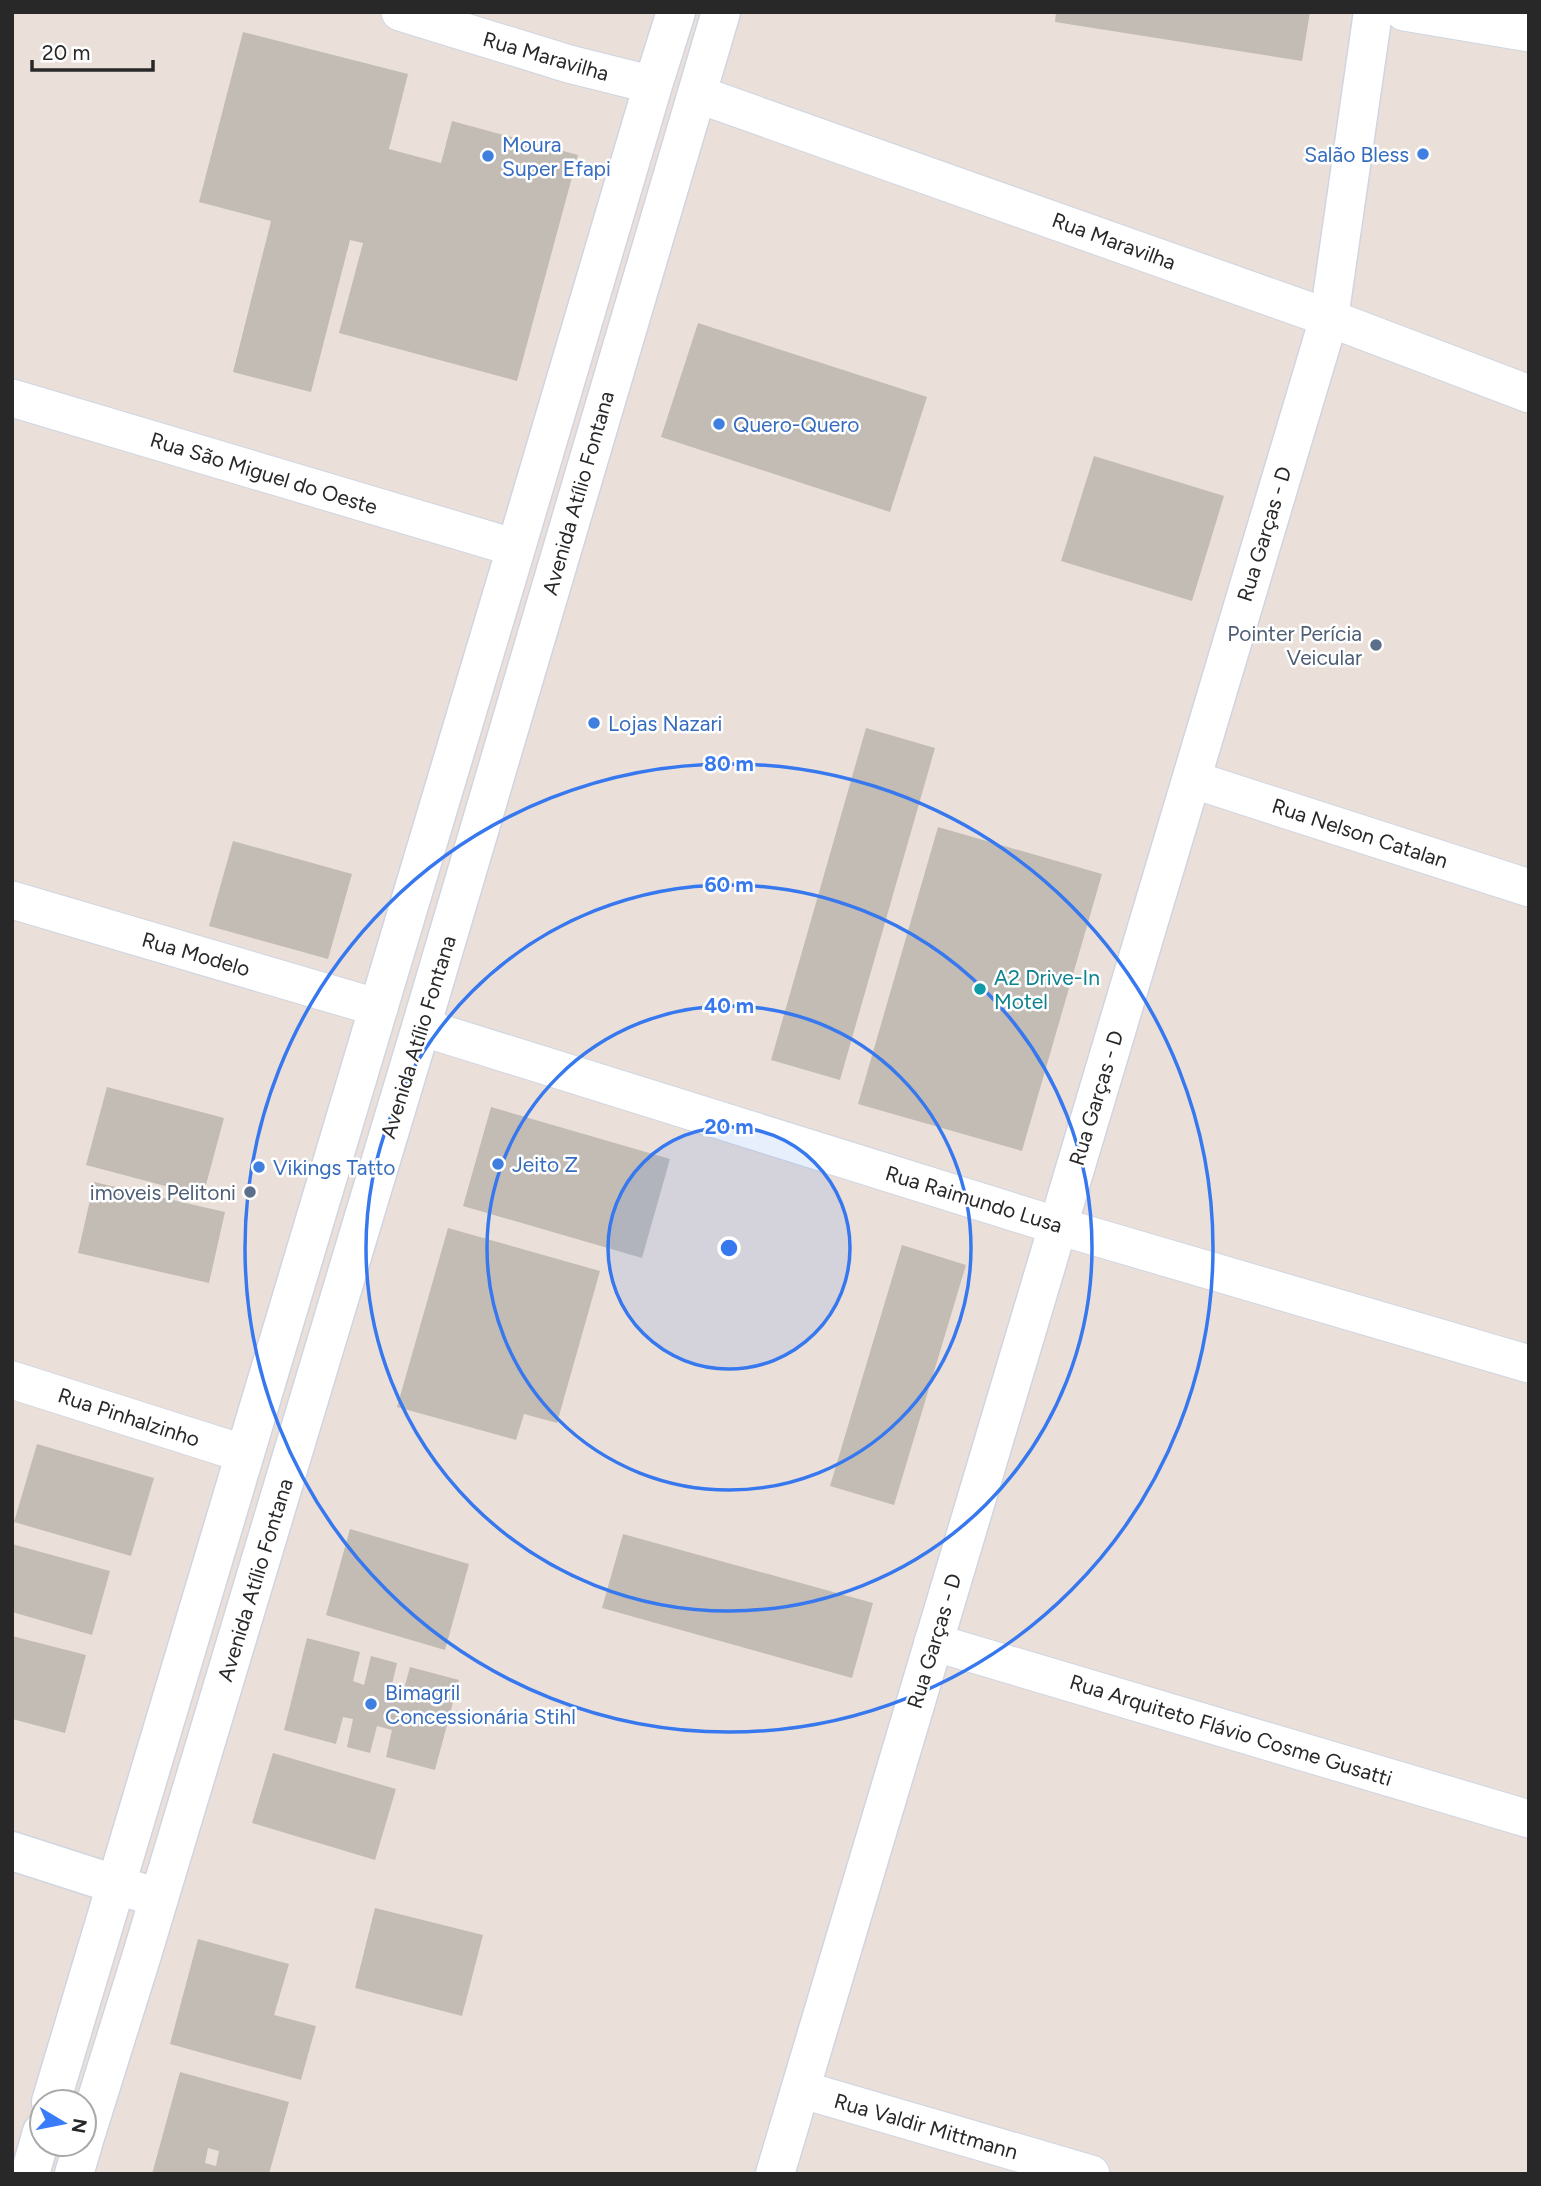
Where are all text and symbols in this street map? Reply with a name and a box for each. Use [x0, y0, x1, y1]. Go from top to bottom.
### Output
street label: Rua Maravilha [480, 26, 612, 86]
scale bar [32, 28, 152, 72]
text: 20 m [42, 40, 90, 65]
place label: Moura Super Efapi [502, 132, 611, 181]
place label: Salão Bless [1304, 142, 1409, 167]
marker: Salão Bless [1415, 146, 1431, 162]
marker: Moura Super Efapi [480, 148, 496, 164]
street label: Rua Maravilha [1049, 207, 1179, 275]
street label: Avenida Atílio Fontana [537, 388, 619, 598]
place label: Quero-Quero [733, 412, 859, 437]
marker: Quero-Quero [711, 416, 727, 432]
street label: Rua São Miguel do Oeste [147, 427, 381, 519]
street label: Rua Garças - D [1232, 463, 1296, 605]
place label: Pointer Perícia Veicular [1227, 621, 1362, 670]
marker: Pointer Perícia Veicular [1368, 637, 1384, 653]
place label: Lojas Nazari [608, 711, 722, 736]
marker: Lojas Nazari [586, 715, 602, 731]
text: 80 m [704, 751, 754, 776]
street label: Rua Nelson Catalan [1269, 793, 1451, 873]
text: 60 m [704, 872, 754, 897]
street label: Rua Modelo [139, 927, 253, 981]
street label: Avenida Atílio Fontana [375, 932, 461, 1142]
place label: A2 Drive-In Motel [994, 965, 1100, 1014]
marker: A2 Drive-In Motel [972, 981, 988, 997]
text: 40 m [704, 993, 754, 1018]
street label: Rua Garças - D [1064, 1027, 1128, 1169]
text: 20 m [704, 1114, 754, 1139]
place label: Jeito Z [512, 1152, 578, 1177]
place label: Vikings Tatto [273, 1155, 396, 1180]
marker: Jeito Z [490, 1156, 506, 1172]
marker: Vikings Tatto [251, 1159, 267, 1175]
street label: Rua Raimundo Lusa [883, 1160, 1065, 1238]
place label: imoveis Pelitoni [90, 1180, 236, 1205]
marker: imoveis Pelitoni [242, 1184, 258, 1200]
centre of rings [717, 1236, 741, 1260]
street label: Rua Pinhalzinho [55, 1382, 203, 1452]
street label: Avenida Atílio Fontana [212, 1475, 298, 1685]
street label: Rua Garças - D [902, 1570, 966, 1712]
street label: Rua Arquiteto Flávio Cosme Gusatti [1067, 1669, 1395, 1791]
place label: Bimagril Concessionária Stihl [385, 1680, 576, 1729]
marker: Bimagril Concessionária Stihl [363, 1696, 379, 1712]
north arrow [28, 2088, 98, 2158]
street label: Rua Valdir Mittmann [831, 2088, 1021, 2164]
text: N [67, 2117, 92, 2135]

